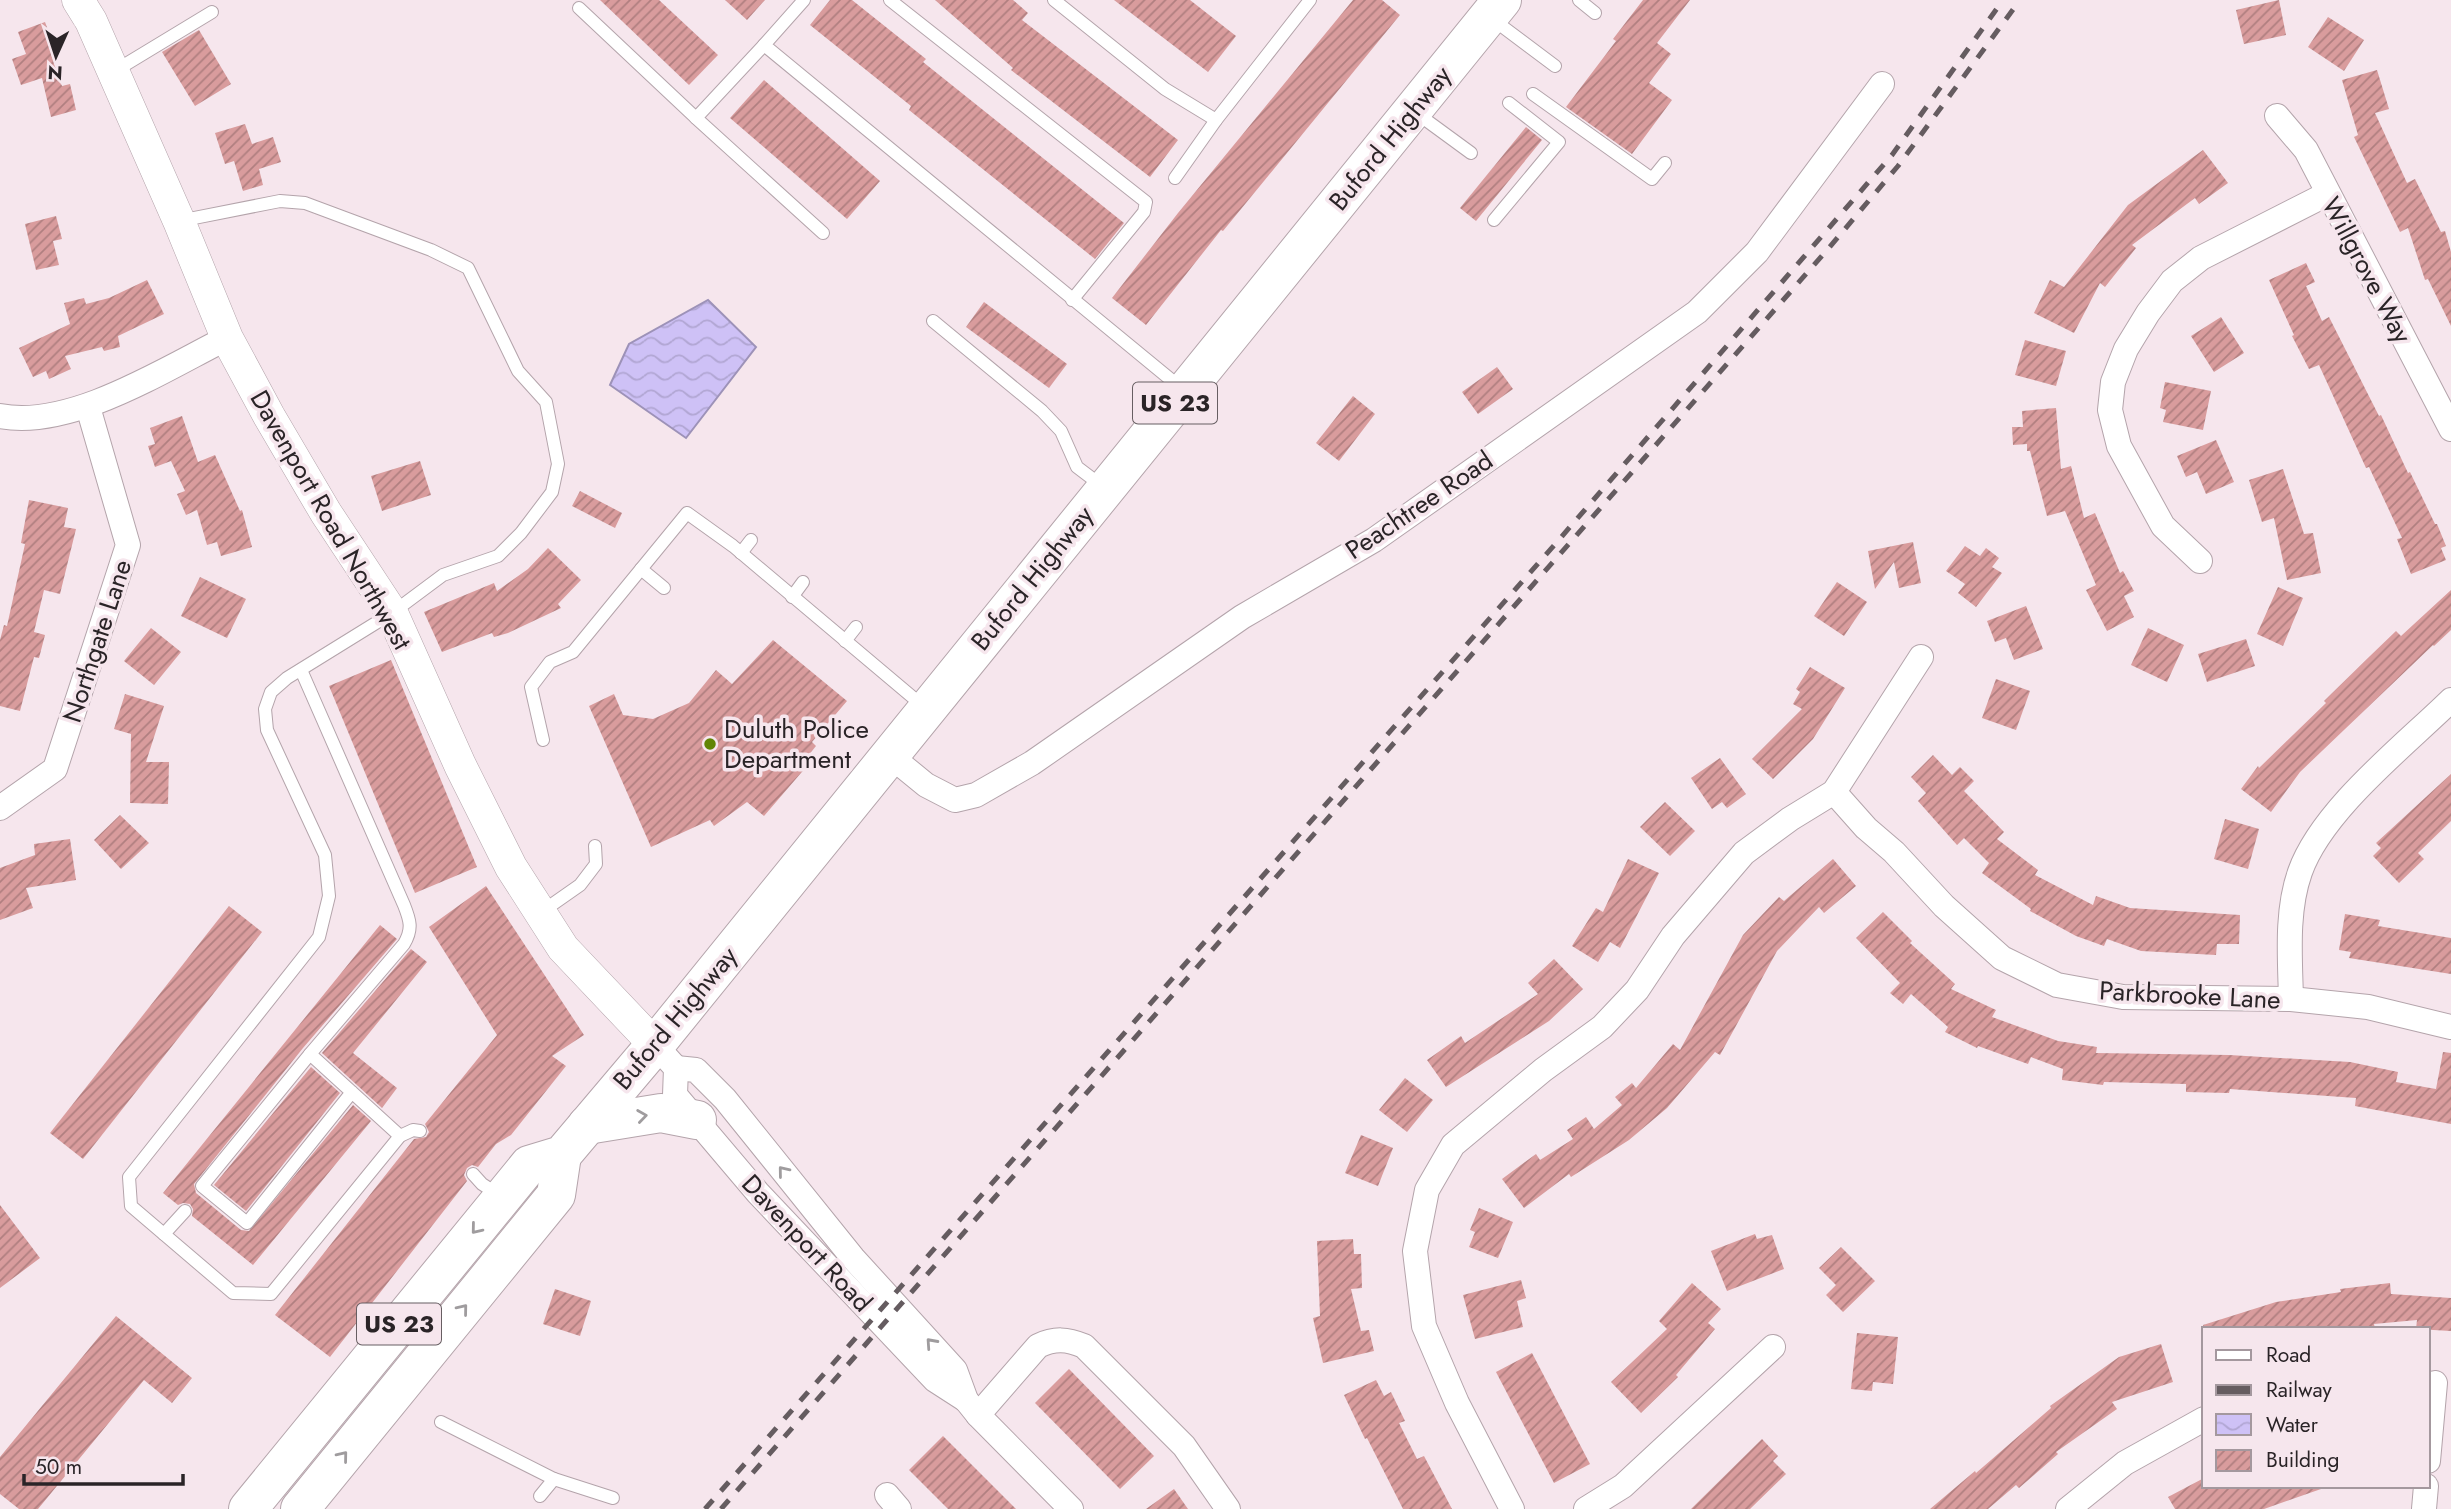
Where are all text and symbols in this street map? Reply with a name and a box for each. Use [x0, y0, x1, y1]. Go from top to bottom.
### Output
north arrow [21, 21, 91, 91]
street label: Buford Highway [1320, 57, 1461, 219]
text: N [47, 59, 63, 86]
street label: Willgrove Way [2312, 190, 2422, 350]
road number: US 23 [1133, 382, 1217, 424]
street label: Davenport Road Northwest [241, 383, 421, 658]
street label: Peachtree Road [1338, 441, 1500, 569]
street label: Buford Highway [962, 497, 1103, 659]
street label: Northgate Lane [53, 555, 141, 727]
place label: Duluth Police Department [724, 710, 869, 778]
marker: Duluth Police Department [702, 736, 718, 752]
street label: Buford Highway [604, 938, 747, 1098]
street label: Parkbrooke Lane [2098, 971, 2282, 1019]
one-way arrow [636, 1109, 648, 1124]
street label: Davenport Road [733, 1166, 881, 1320]
one-way arrow [778, 1166, 791, 1178]
one-way arrow [472, 1221, 484, 1234]
road number: US 23 [357, 1304, 441, 1344]
one-way arrow [455, 1304, 467, 1317]
legend [2202, 1327, 2430, 1488]
one-way arrow [927, 1338, 939, 1351]
text: Road [2266, 1340, 2311, 1370]
text: Railway [2266, 1375, 2332, 1405]
text: Water [2266, 1410, 2319, 1440]
scale bar [24, 1442, 184, 1486]
text: Building [2266, 1445, 2339, 1475]
one-way arrow [335, 1451, 347, 1464]
text: 50 m [35, 1452, 82, 1482]

